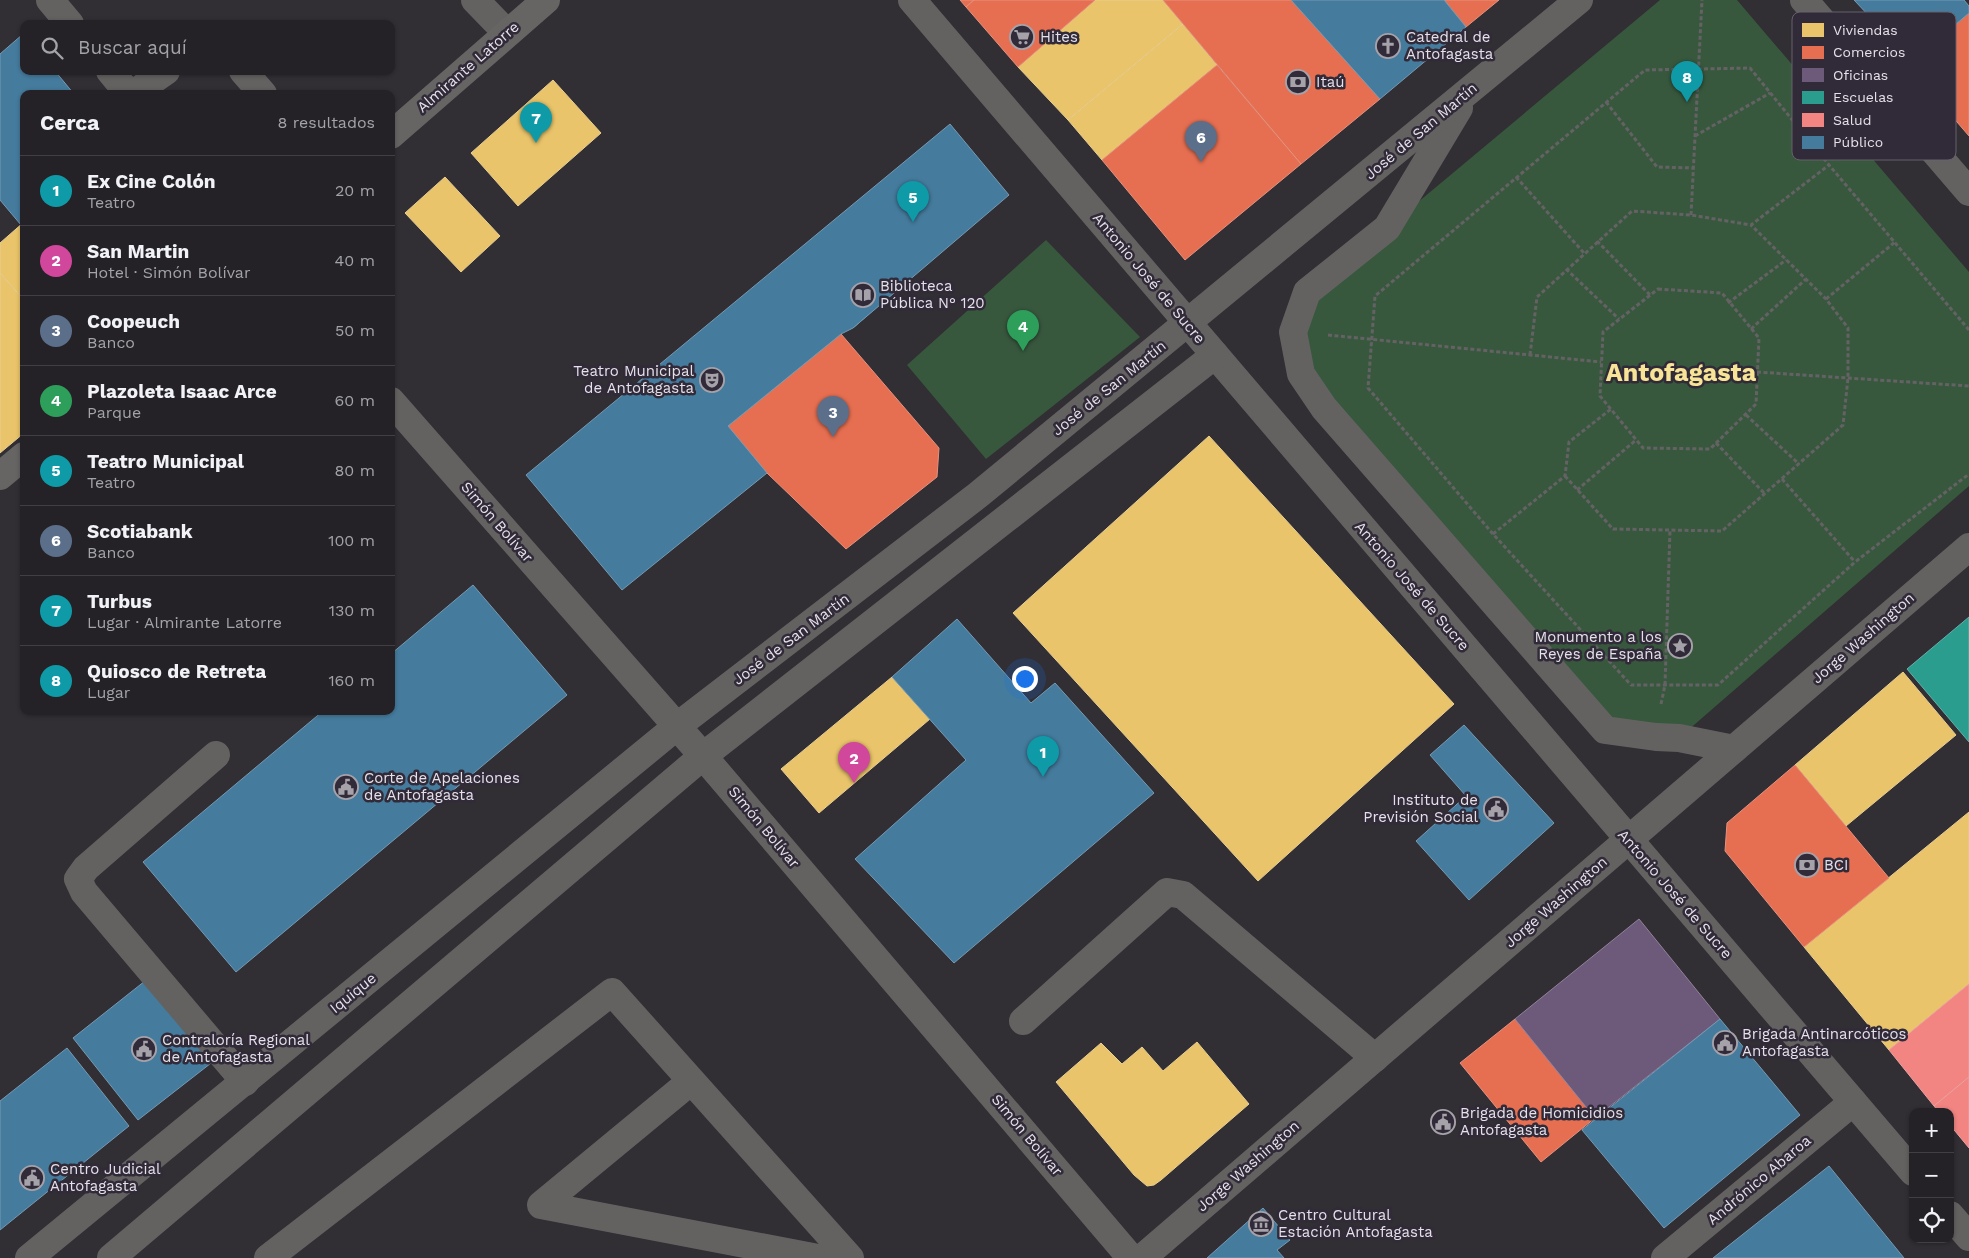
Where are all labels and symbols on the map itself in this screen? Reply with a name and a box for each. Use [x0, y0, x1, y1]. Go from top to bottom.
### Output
legend [1792, 12, 1956, 160]
street label: Almirante Latorre [413, 18, 523, 116]
text: Viviendas [1833, 22, 1898, 38]
supermarket icon: Hites [1009, 24, 1035, 50]
place label: Hites [1040, 28, 1078, 46]
place label: Catedral de Antofagasta [1406, 28, 1494, 63]
church icon: Catedral de Antofagasta [1375, 33, 1401, 59]
text: Comercios [1833, 44, 1905, 60]
pin: 8 [1671, 61, 1703, 102]
text: Oficinas [1833, 67, 1888, 83]
bank icon: Itaú [1285, 69, 1311, 95]
place label: Itaú [1316, 73, 1344, 91]
street label: José de San Martín [1361, 79, 1481, 183]
text: Escuelas [1833, 89, 1893, 105]
pin: 7 [520, 102, 552, 143]
text: Salud [1833, 112, 1871, 128]
pin: 6 [1185, 121, 1217, 162]
text: Público [1833, 134, 1883, 150]
pin: 5 [897, 181, 929, 222]
street label: Antonio José de Sucre [1089, 209, 1209, 347]
place label: Biblioteca Pública N° 120 [880, 277, 985, 312]
library icon: Biblioteca Pública N° 120 [850, 282, 876, 308]
pin: 4 [1007, 310, 1039, 351]
street label: José de San Martín [1049, 337, 1169, 439]
district label: Antofagasta [1606, 358, 1757, 387]
place label: Teatro Municipal de Antofagasta [573, 362, 694, 397]
theatre icon: Teatro Municipal de Antofagasta [699, 367, 725, 393]
pin: 3 [817, 396, 849, 437]
street label: Simón Bolívar [457, 478, 537, 566]
street label: Antonio José de Sucre [1351, 518, 1473, 654]
street label: José de San Martín [729, 589, 853, 689]
street label: Jorge Washington [1808, 589, 1918, 687]
place label: Monumento a los Reyes de España [1534, 628, 1662, 663]
place icon: Monumento a los Reyes de España [1667, 633, 1693, 659]
your location [1012, 666, 1038, 692]
pin: 1 [1027, 736, 1059, 777]
pin: 2 [838, 742, 870, 783]
place label: Corte de Apelaciones de Antofagasta [364, 769, 520, 804]
public building icon: Corte de Apelaciones de Antofagasta [333, 774, 359, 800]
street label: Simón Bolívar [725, 783, 803, 871]
place label: Instituto de Previsión Social [1363, 791, 1478, 826]
public building icon: Instituto de Previsión Social [1483, 796, 1509, 822]
street label: Antonio José de Sucre [1614, 826, 1736, 962]
bank icon: BCI [1794, 852, 1820, 878]
street label: Jorge Washington [1501, 853, 1611, 951]
place label: BCI [1824, 856, 1849, 874]
street label: Iquique [326, 969, 380, 1017]
place label: Brigada Antinarcóticos Antofagasta [1742, 1025, 1906, 1060]
public building icon: Brigada Antinarcóticos Antofagasta [1712, 1030, 1738, 1056]
place label: Contraloría Regional de Antofagasta [162, 1031, 310, 1066]
public building icon: Contraloría Regional de Antofagasta [131, 1036, 157, 1062]
street label: Simón Bolívar [988, 1091, 1066, 1179]
place label: Brigada de Homicidios Antofagasta [1460, 1104, 1623, 1139]
public building icon: Brigada de Homicidios Antofagasta [1430, 1109, 1456, 1135]
street label: Jorge Washington [1193, 1117, 1303, 1215]
street label: Andrónico Abaroa [1703, 1131, 1815, 1229]
place label: Centro Judicial Antofagasta [50, 1160, 161, 1195]
public building icon: Centro Judicial Antofagasta [19, 1165, 45, 1191]
place label: Centro Cultural Estación Antofagasta [1278, 1206, 1433, 1241]
museum icon: Centro Cultural Estación Antofagasta [1248, 1211, 1274, 1237]

